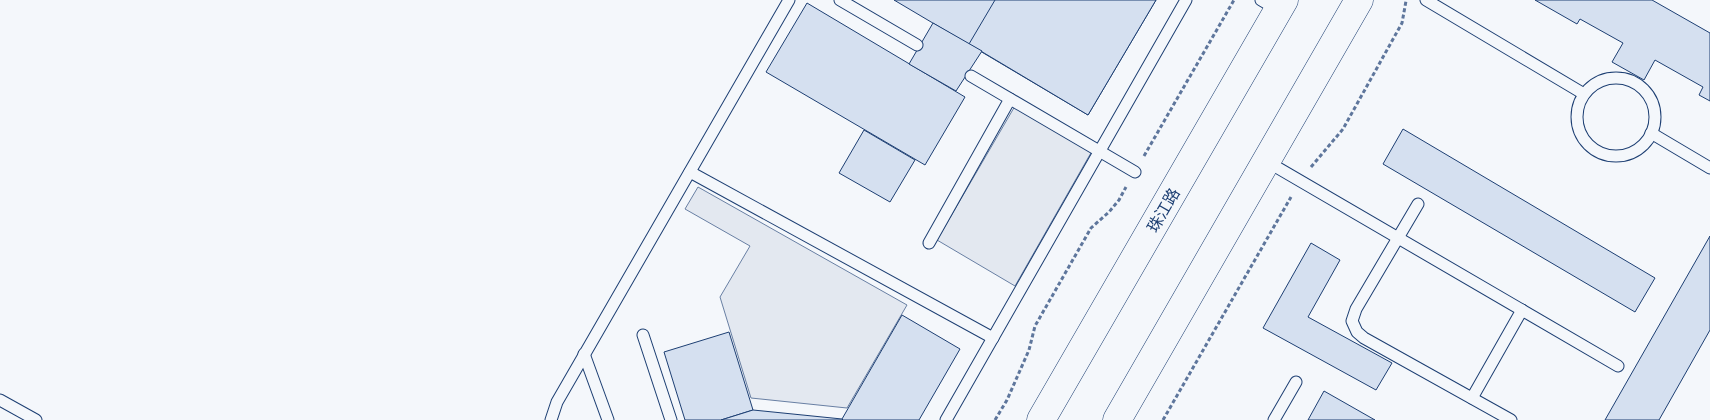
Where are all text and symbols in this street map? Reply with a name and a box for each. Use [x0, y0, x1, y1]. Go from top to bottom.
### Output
street label: 珠江路 [1141, 184, 1186, 237]

